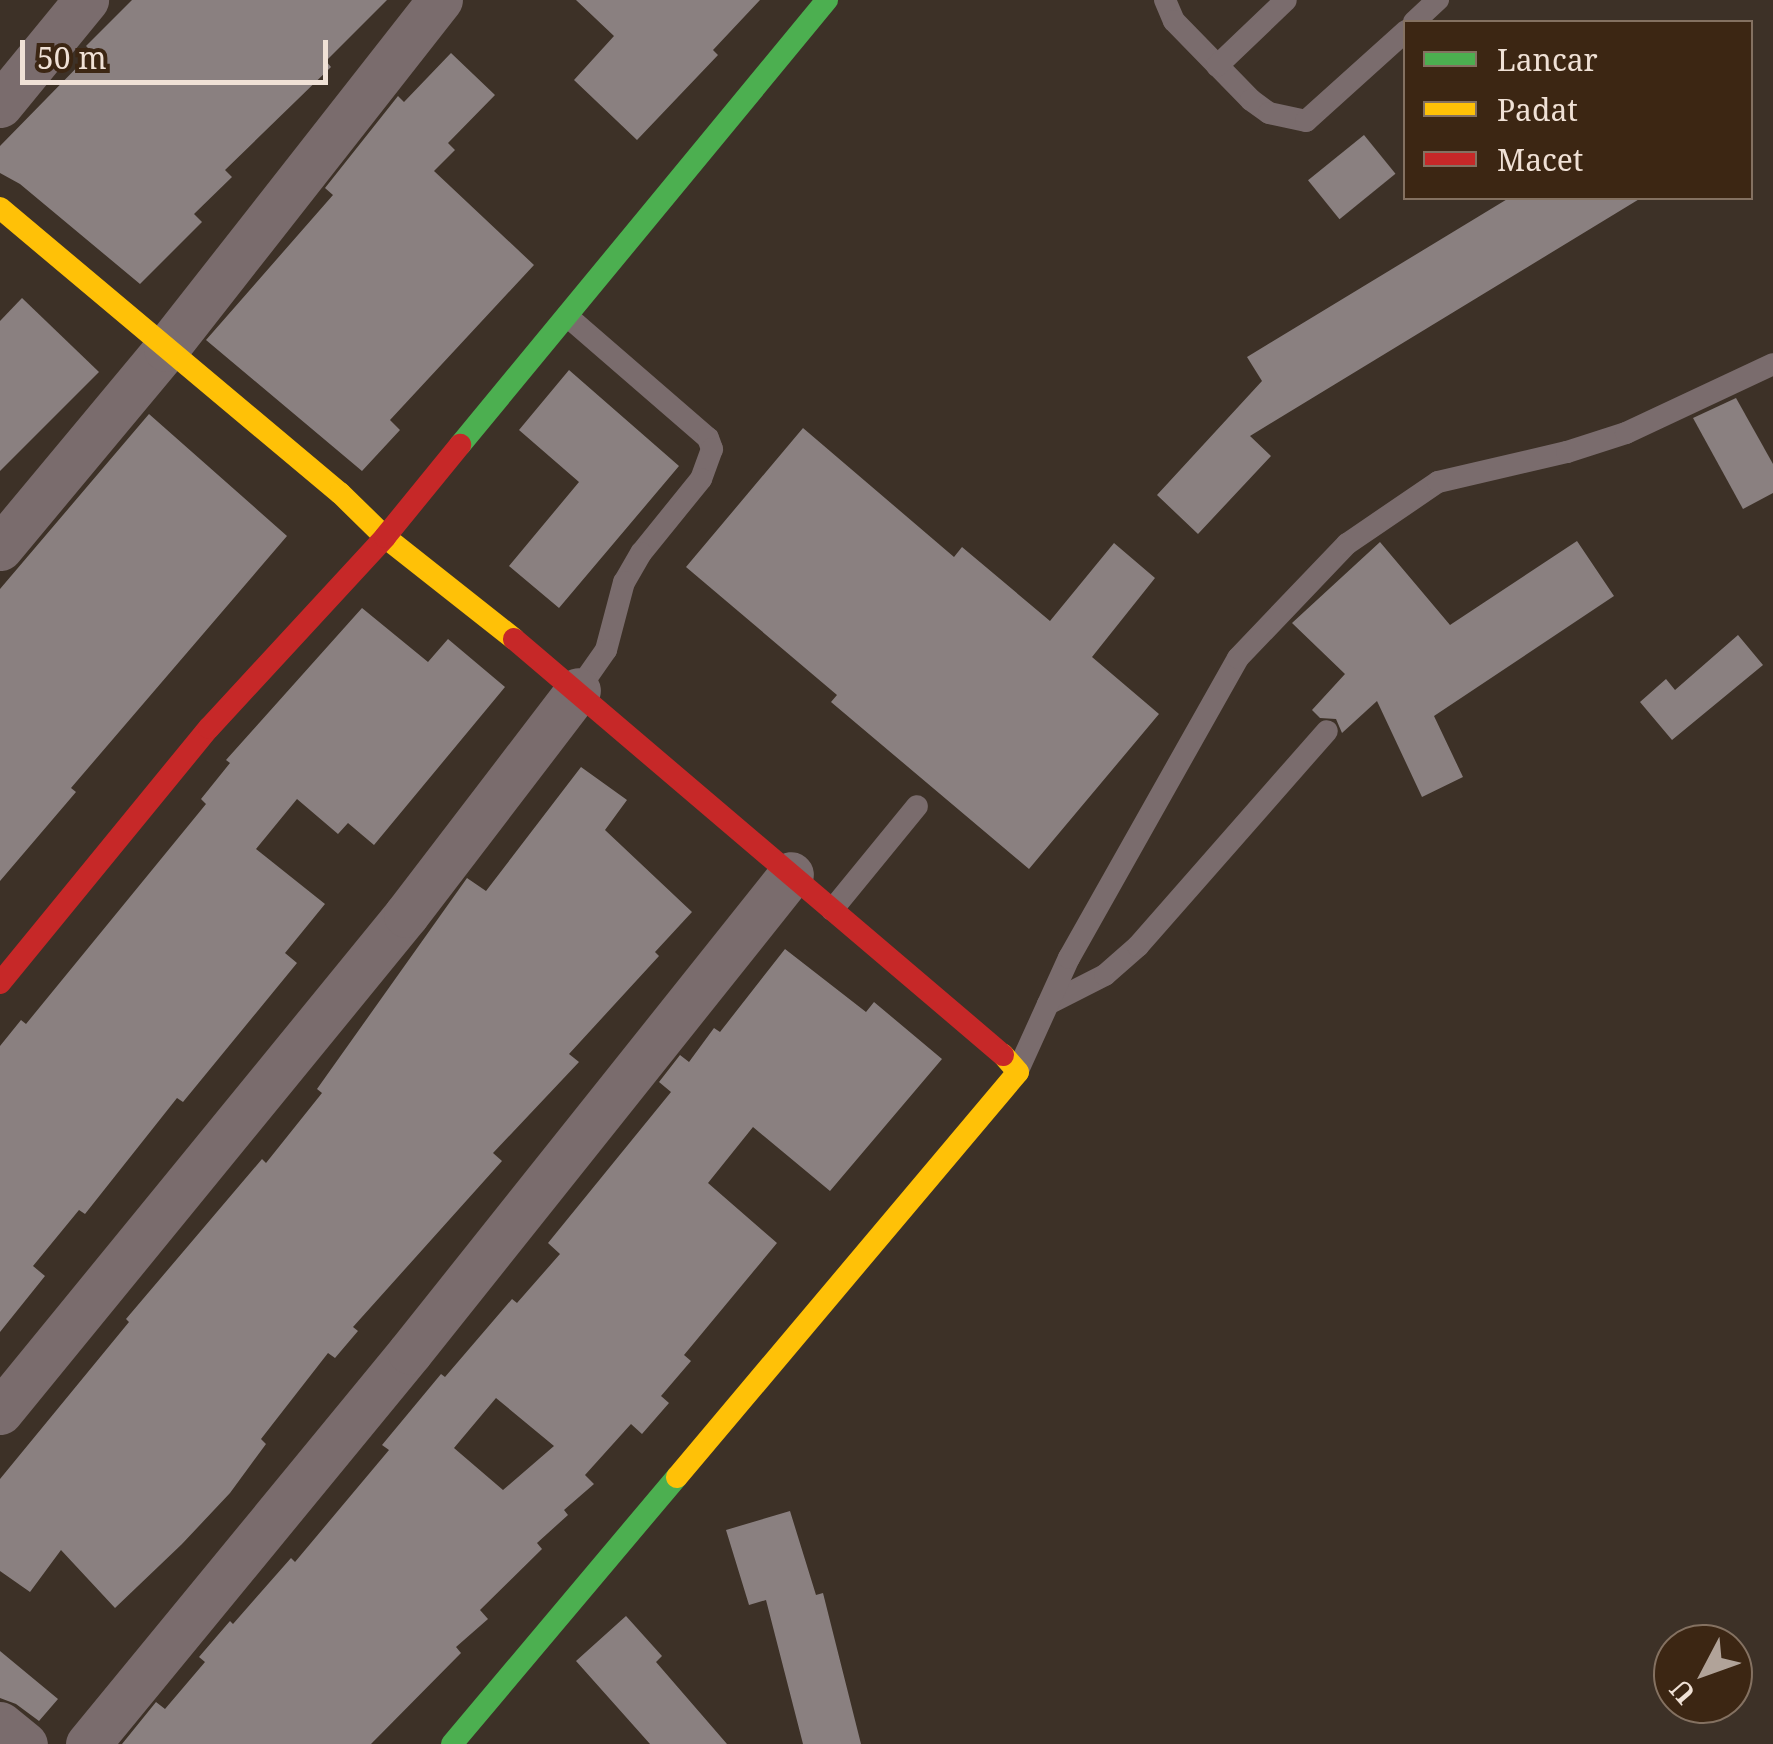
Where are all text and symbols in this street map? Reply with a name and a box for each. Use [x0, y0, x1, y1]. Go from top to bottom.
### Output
scale bar [25, 20, 332, 82]
legend [1403, 20, 1753, 200]
text: 50 m [37, 37, 107, 78]
text: Lancar [1497, 39, 1598, 80]
text: Padat [1497, 89, 1578, 130]
text: Macet [1497, 139, 1583, 180]
north arrow [1653, 1624, 1753, 1724]
text: U [1661, 1672, 1703, 1713]

